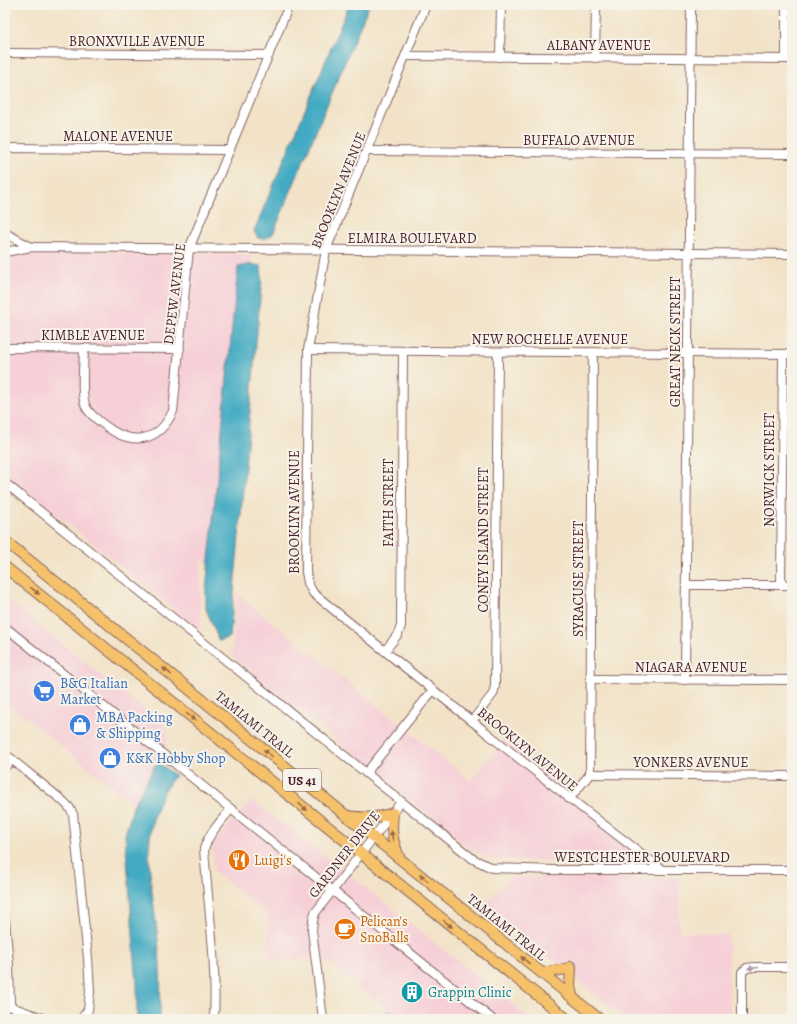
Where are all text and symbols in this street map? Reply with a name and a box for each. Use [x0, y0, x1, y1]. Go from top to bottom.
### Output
street label: BRONXVILLE AVENUE [69, 32, 205, 51]
street label: ALBANY AVENUE [546, 36, 651, 55]
street label: MALONE AVENUE [63, 127, 173, 146]
street label: BROOKLYN AVENUE [306, 129, 371, 251]
street label: BUFFALO AVENUE [523, 131, 635, 150]
street label: ELMIRA BOULEVARD [348, 229, 477, 248]
street label: DEPEW AVENUE [159, 242, 190, 346]
street label: GREAT NECK STREET [666, 276, 685, 407]
street label: KIMBLE AVENUE [41, 326, 145, 345]
street label: NEW ROCHELLE AVENUE [472, 330, 628, 349]
street label: NORWICK STREET [760, 413, 779, 527]
street label: BROOKLYN AVENUE [285, 450, 304, 574]
street label: FAITH STREET [379, 458, 398, 547]
street label: CONEY ISLAND STREET [474, 467, 493, 613]
street label: SYRACUSE STREET [569, 521, 588, 637]
one-way arrow [30, 587, 41, 596]
street label: NIAGARA AVENUE [635, 658, 747, 677]
one-way arrow [161, 667, 172, 676]
place label: B&G Italian Market [60, 674, 128, 709]
supermarket icon: B&G Italian Market [31, 678, 57, 704]
street label: TAMIAMI TRAIL [211, 687, 299, 763]
street label: BROOKLYN AVENUE [473, 703, 582, 796]
place label: MBA Packing & Shipping [96, 708, 173, 743]
shop icon: MBA Packing & Shipping [67, 712, 93, 738]
one-way arrow [186, 712, 197, 721]
shop icon: K&K Hobby Shop [97, 745, 123, 771]
one-way arrow [263, 748, 274, 757]
place label: K&K Hobby Shop [126, 749, 226, 768]
street label: YONKERS AVENUE [632, 753, 749, 772]
road number: US 41 [283, 769, 321, 791]
one-way arrow [298, 802, 309, 811]
street label: GARDNER DRIVE [304, 807, 384, 902]
one-way arrow [389, 830, 395, 842]
restaurant icon: Luigi's [226, 847, 252, 873]
street label: WESTCHESTER BOULEVARD [553, 848, 730, 867]
place label: Luigi's [254, 851, 292, 870]
one-way arrow [418, 874, 429, 882]
street label: TAMIAMI TRAIL [463, 890, 551, 966]
place label: Pelican's SnoBalls [360, 912, 409, 947]
cafe icon: Pelican's SnoBalls [332, 916, 358, 942]
one-way arrow [443, 919, 454, 928]
one-way arrow [520, 955, 531, 964]
one-way arrow [747, 964, 759, 971]
building icon: Grappin Clinic [399, 979, 425, 1005]
place label: Grappin Clinic [428, 983, 512, 1002]

